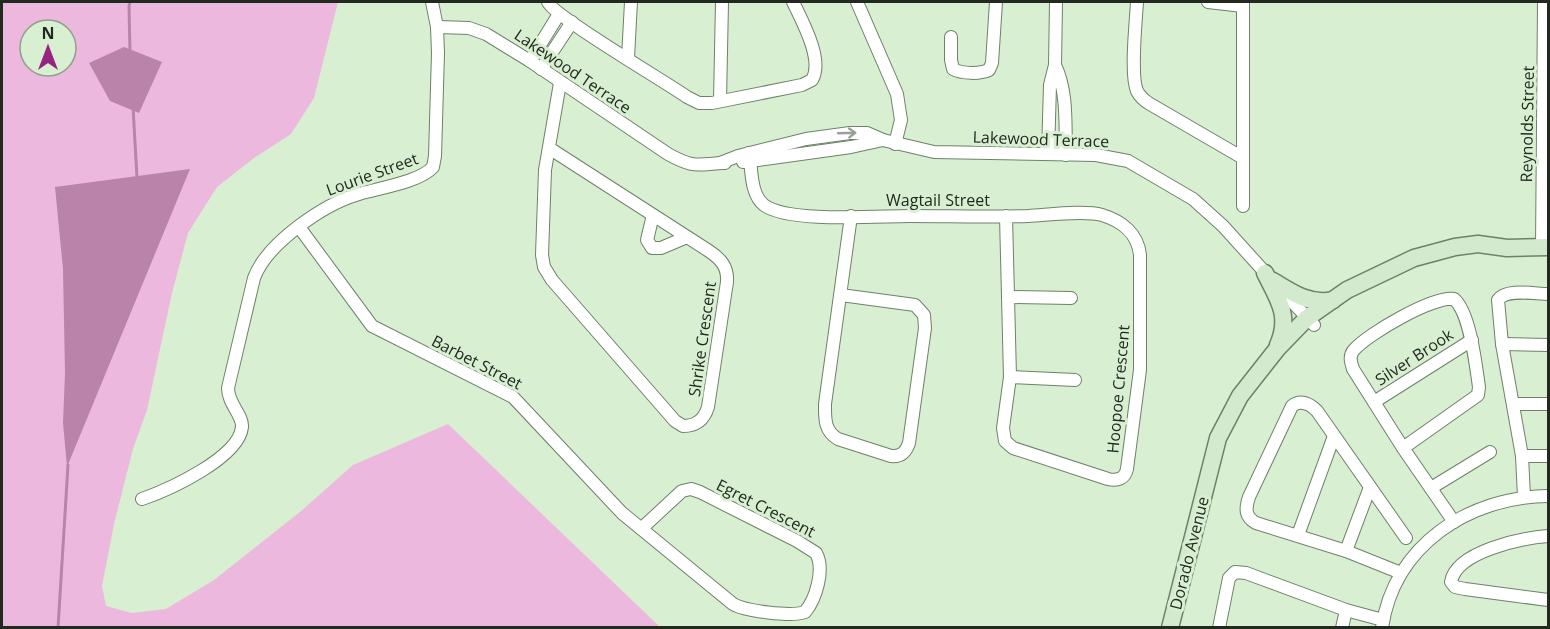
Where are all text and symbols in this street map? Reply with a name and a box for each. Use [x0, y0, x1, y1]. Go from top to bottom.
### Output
north arrow [18, 18, 78, 78]
text: N [41, 22, 55, 44]
street label: Lakewood Terrace [510, 24, 636, 118]
street label: Reynolds Street [1515, 65, 1539, 182]
street label: Lakewood Terrace [972, 126, 1110, 152]
one-way arrow [836, 128, 856, 139]
street label: Lourie Street [323, 147, 421, 201]
street label: Wagtail Street [886, 189, 990, 211]
street label: Shrike Crescent [683, 280, 721, 398]
street label: Hoopoe Crescent [1101, 323, 1135, 454]
street label: Silver Brook [1371, 323, 1458, 390]
street label: Barbet Street [428, 330, 526, 394]
street label: Egret Crescent [713, 474, 820, 543]
street label: Dorado Avenue [1164, 494, 1214, 612]

